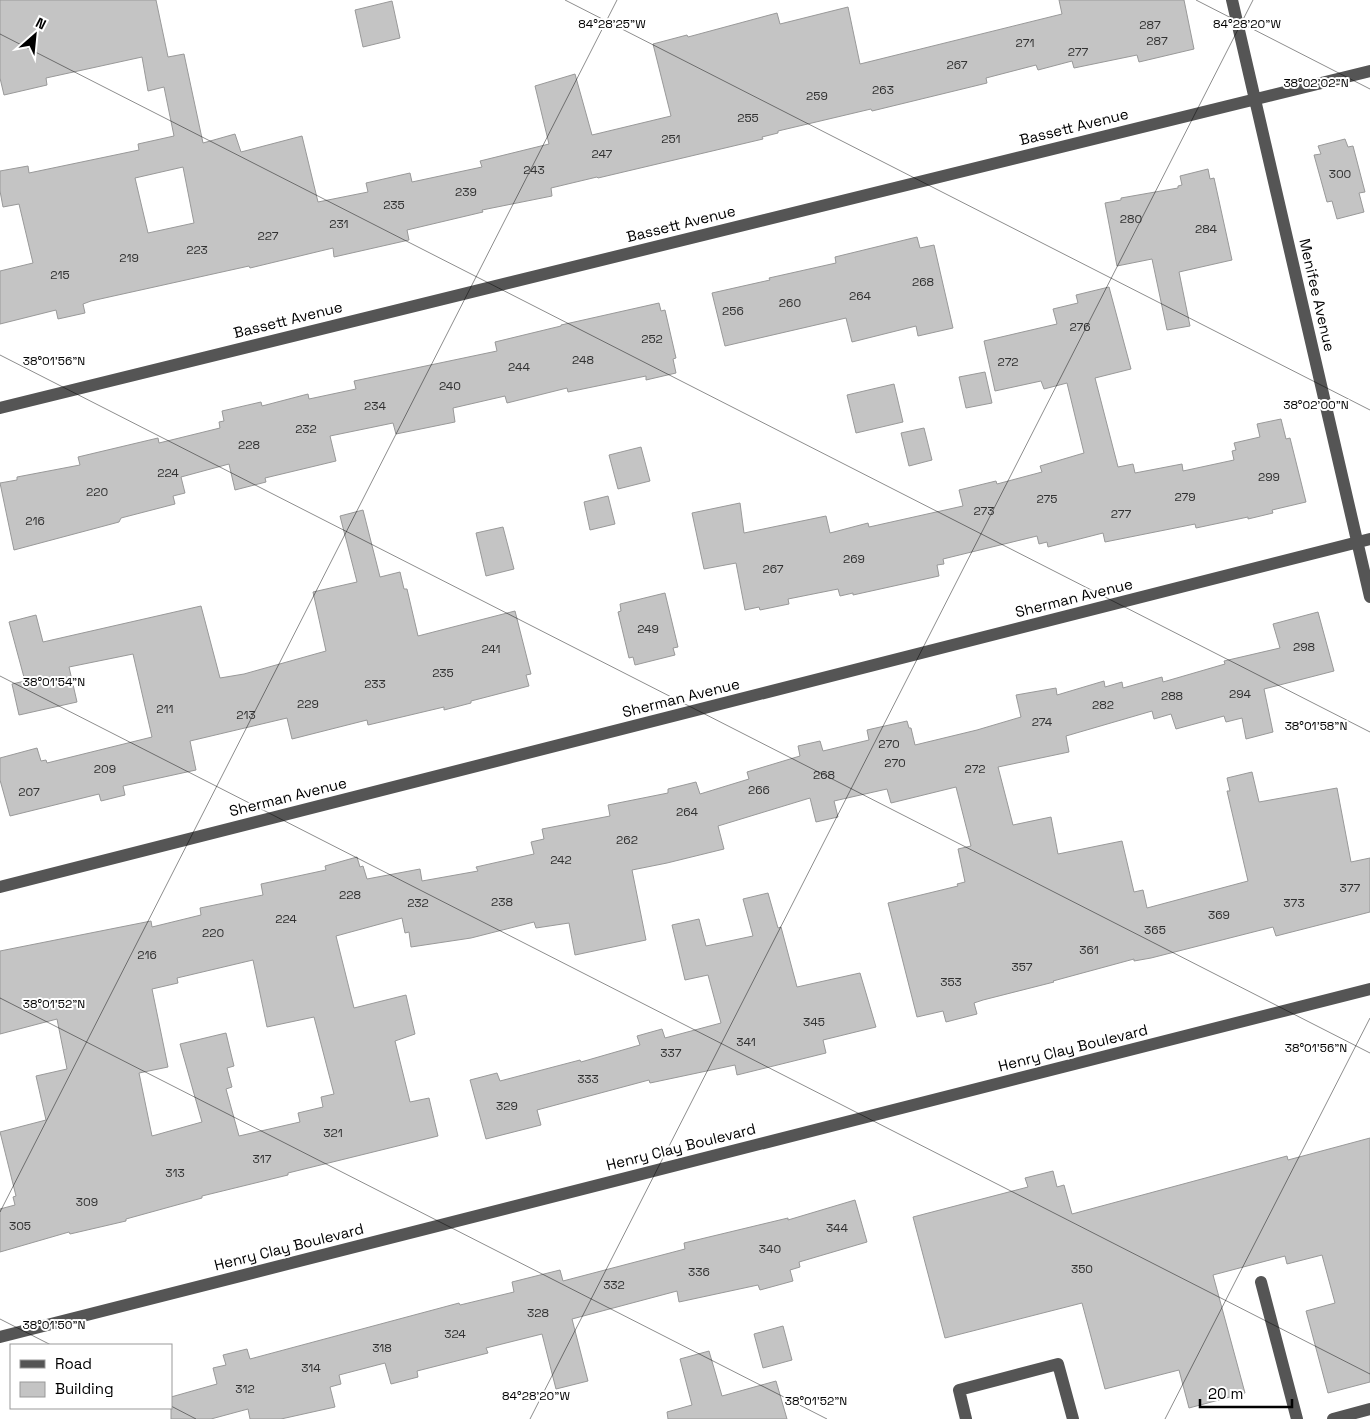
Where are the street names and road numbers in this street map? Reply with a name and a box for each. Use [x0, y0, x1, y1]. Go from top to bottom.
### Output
street label: Bassett Avenue [1017, 104, 1130, 149]
street label: Bassett Avenue [624, 201, 737, 246]
street label: Menifee Avenue [1295, 237, 1340, 353]
street label: Bassett Avenue [231, 297, 344, 342]
street label: Sherman Avenue [1013, 574, 1135, 621]
street label: Sherman Avenue [620, 674, 742, 721]
street label: Sherman Avenue [227, 773, 349, 820]
street label: Henry Clay Boulevard [996, 1020, 1150, 1075]
street label: Henry Clay Boulevard [604, 1119, 758, 1174]
street label: Henry Clay Boulevard [212, 1219, 366, 1274]

